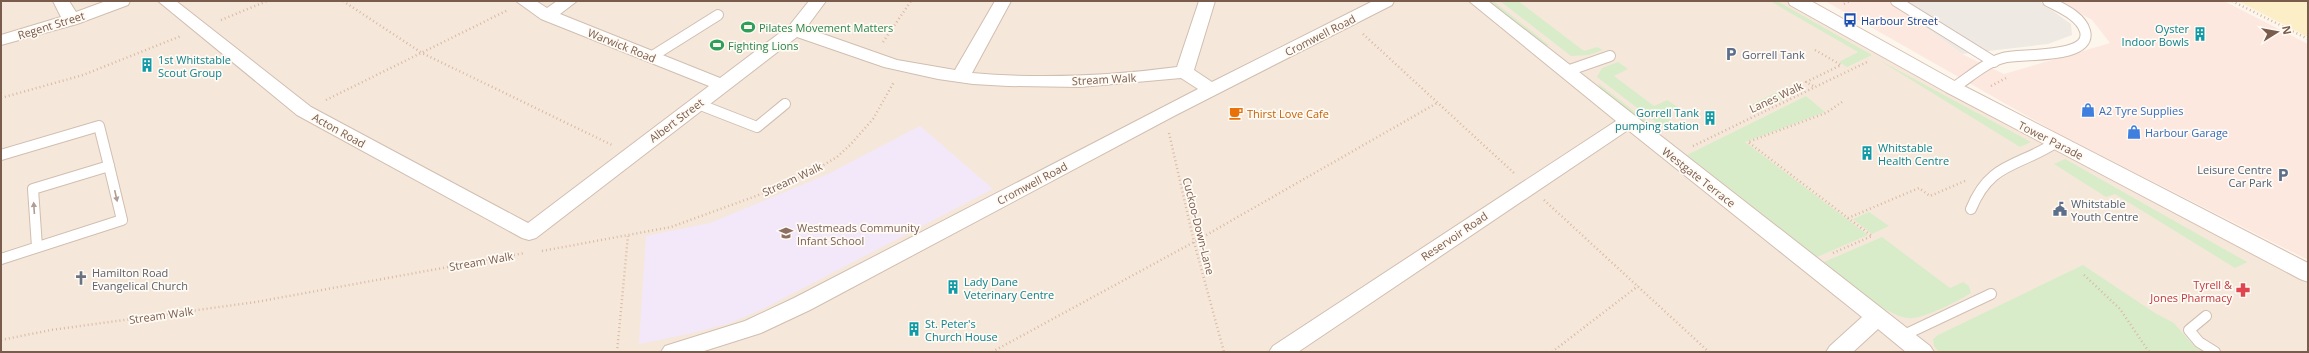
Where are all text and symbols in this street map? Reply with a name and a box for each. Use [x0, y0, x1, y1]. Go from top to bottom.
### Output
street label: Regent Street [16, 8, 86, 42]
street label: Cromwell Road [1282, 11, 1358, 59]
bus stop icon: Harbour Street [1842, 12, 1858, 28]
north arrow [2257, 12, 2297, 52]
place label: Harbour Street [1861, 13, 1938, 28]
sports icon: Pilates Movement Matters [740, 19, 756, 35]
place label: Pilates Movement Matters [759, 20, 893, 35]
place label: Oyster Indoor Bowls [2122, 21, 2190, 49]
text: N [2279, 24, 2296, 36]
street label: Warwick Road [586, 25, 658, 65]
building icon: Oyster Indoor Bowls [2192, 26, 2208, 42]
sports icon: Fighting Lions [709, 37, 725, 53]
place label: Fighting Lions [728, 38, 799, 53]
parking icon: Gorrell Tank [1723, 46, 1739, 62]
place label: Gorrell Tank [1742, 47, 1805, 62]
place label: 1st Whitstable Scout Group [158, 52, 231, 80]
building icon: 1st Whitstable Scout Group [139, 57, 155, 73]
street label: Stream Walk [1071, 70, 1137, 88]
street label: Lanes Walk [1747, 78, 1806, 116]
street label: Albert Street [646, 95, 706, 145]
shop icon: A2 Tyre Supplies [2080, 102, 2096, 118]
place label: A2 Tyre Supplies [2099, 103, 2183, 118]
cafe icon: Thirst Love Cafe [1228, 105, 1244, 121]
place label: Gorrell Tank pumping station [1615, 105, 1699, 133]
place label: Thirst Love Cafe [1247, 106, 1329, 121]
street label: Acton Road [310, 109, 368, 151]
building icon: Gorrell Tank pumping station [1702, 110, 1718, 126]
street label: Tower Parade [2016, 117, 2086, 163]
shop icon: Harbour Garage [2126, 124, 2142, 140]
place label: Harbour Garage [2145, 125, 2228, 140]
place label: Whitstable Health Centre [1878, 140, 1949, 168]
street label: Westgate Terrace [1659, 144, 1739, 210]
building icon: Whitstable Health Centre [1859, 145, 1875, 161]
street label: Stream Walk [760, 158, 825, 199]
street label: Cromwell Road [994, 158, 1070, 208]
place label: Leisure Centre Car Park [2197, 162, 2272, 190]
parking icon: Leisure Centre Car Park [2275, 167, 2291, 183]
street label: Cuckoo-Down-Lane [1180, 176, 1218, 276]
one-way arrow [114, 190, 120, 202]
place label: Whitstable Youth Centre [2071, 196, 2138, 224]
public building icon: Whitstable Youth Centre [2052, 201, 2068, 217]
one-way arrow [31, 202, 38, 215]
street label: Reservoir Road [1418, 208, 1490, 264]
place label: Westmeads Community Infant School [797, 220, 920, 248]
school or university icon: Westmeads Community Infant School [778, 225, 794, 241]
street label: Stream Walk [448, 248, 514, 274]
place label: Hamilton Road Evangelical Church [92, 265, 188, 293]
church icon: Hamilton Road Evangelical Church [73, 270, 89, 286]
place label: Lady Dane Veterinary Centre [964, 274, 1054, 302]
place label: Tyrell & Jones Pharmacy [2149, 277, 2232, 305]
building icon: Lady Dane Veterinary Centre [945, 279, 961, 295]
pharmacy icon: Tyrell & Jones Pharmacy [2235, 282, 2251, 298]
street label: Stream Walk [128, 303, 194, 327]
place label: St. Peter's Church House [925, 316, 998, 344]
building icon: St. Peter's Church House [906, 321, 922, 337]

